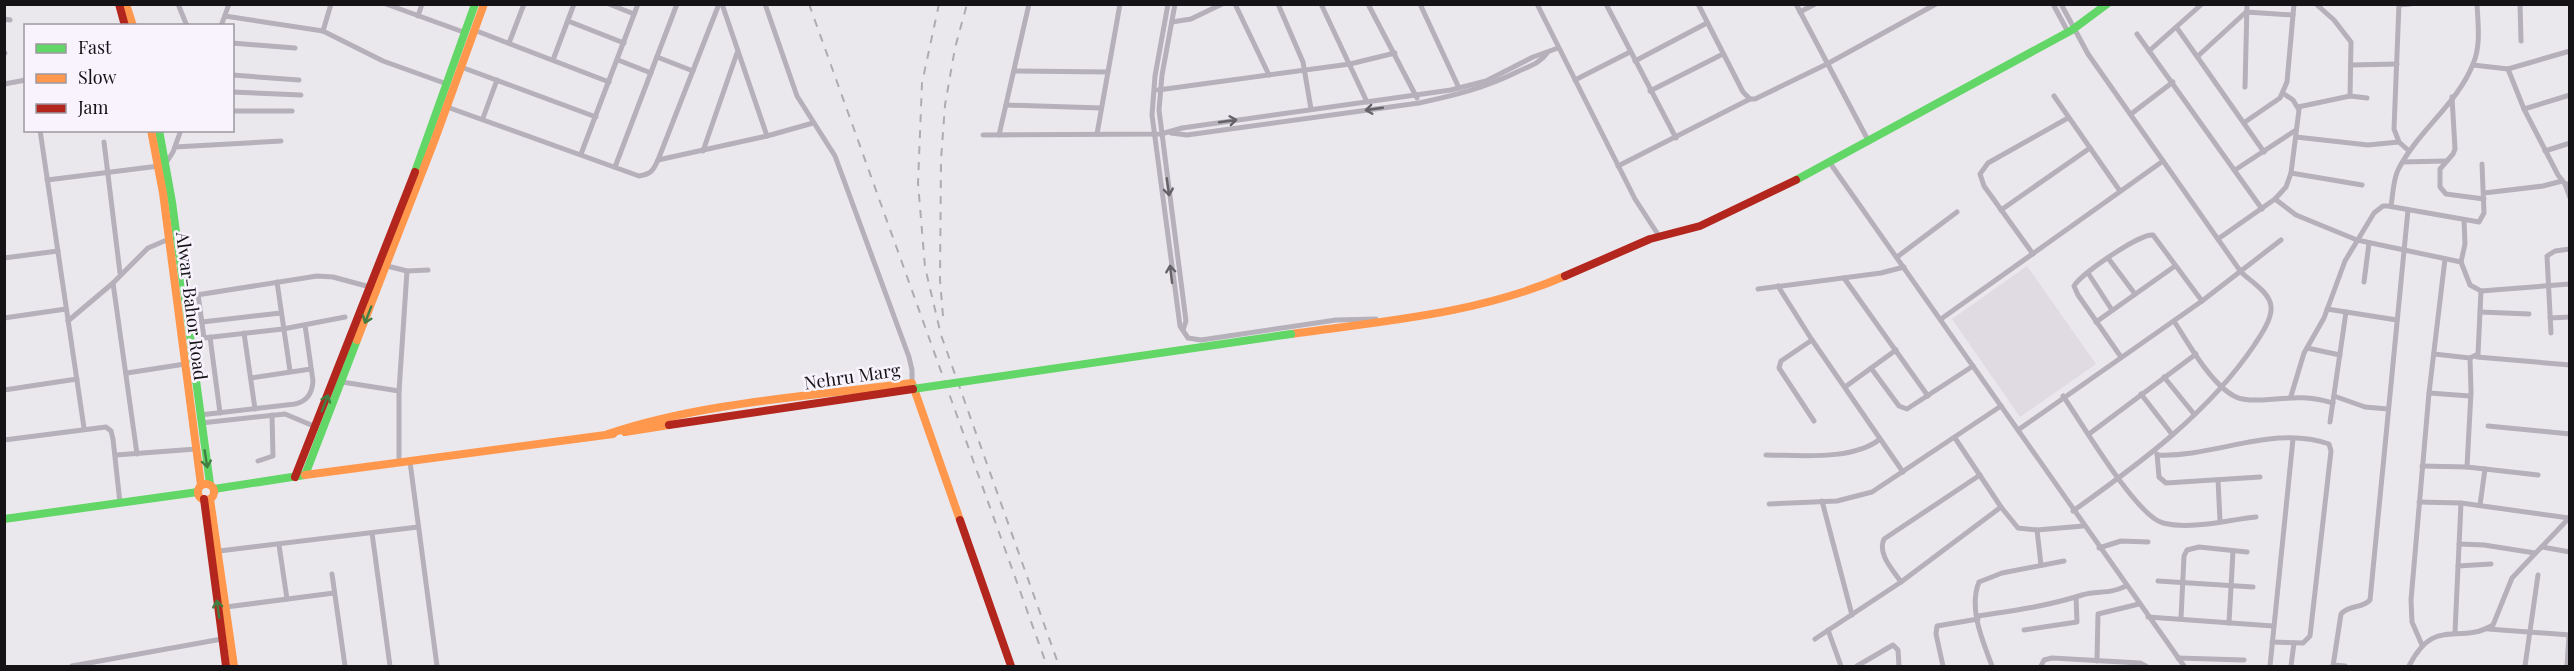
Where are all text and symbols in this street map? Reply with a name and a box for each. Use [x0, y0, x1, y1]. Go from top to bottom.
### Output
legend [24, 24, 234, 132]
text: Fast [78, 35, 112, 59]
text: Slow [78, 65, 116, 89]
text: Jam [77, 95, 108, 119]
one-way arrow [1365, 103, 1385, 114]
one-way arrow [1217, 116, 1237, 127]
one-way arrow [1163, 177, 1174, 197]
street label: Alwar-Bahor Road [171, 229, 213, 382]
one-way arrow [1165, 264, 1176, 284]
one-way arrow [362, 305, 373, 324]
street label: Nehru Marg [802, 357, 902, 395]
one-way arrow [320, 394, 331, 413]
one-way arrow [201, 448, 212, 468]
one-way arrow [213, 599, 224, 619]

